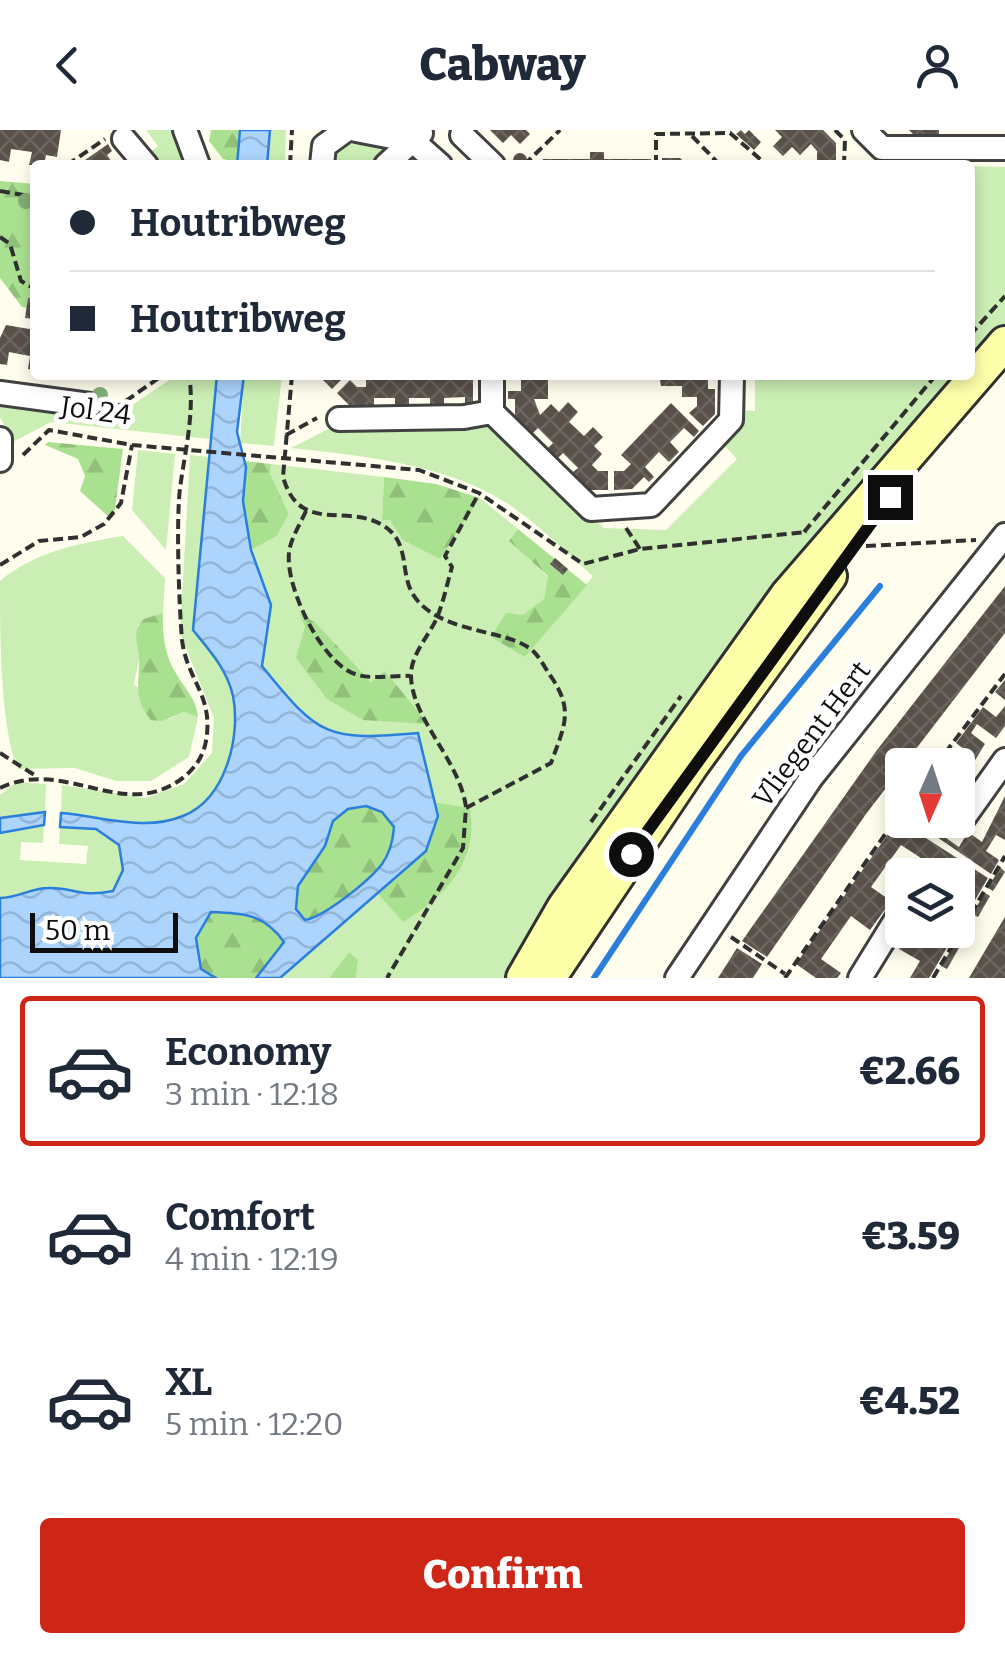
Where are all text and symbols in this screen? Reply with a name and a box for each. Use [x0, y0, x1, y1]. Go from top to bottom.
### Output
icon: back [40, 38, 95, 93]
text: Cabway [419, 38, 586, 92]
icon: person [910, 38, 965, 93]
text: Houtribweg [130, 200, 346, 246]
text: Houtribweg [130, 296, 346, 342]
street label: Jol 24 [58, 389, 133, 432]
route end [868, 475, 913, 520]
street label: Vliegent Hert [746, 655, 877, 814]
north arrow [885, 748, 975, 838]
map controls [885, 748, 975, 948]
route start [609, 832, 654, 877]
button: layers [885, 858, 975, 948]
scale bar [30, 908, 178, 953]
text: 50 m [45, 914, 110, 947]
icon: car [45, 1026, 135, 1116]
text: Economy [165, 1029, 331, 1075]
text: €2.66 [859, 1048, 960, 1094]
text: 3 min · 12:18 [165, 1075, 339, 1113]
icon: car [45, 1191, 135, 1281]
text: Comfort [165, 1194, 315, 1240]
text: €3.59 [861, 1213, 960, 1259]
text: 4 min · 12:19 [165, 1240, 339, 1278]
icon: car [45, 1356, 135, 1446]
text: XL [165, 1359, 212, 1405]
text: €4.52 [859, 1378, 960, 1424]
text: 5 min · 12:20 [165, 1405, 343, 1443]
button: Confirm [40, 1518, 965, 1633]

